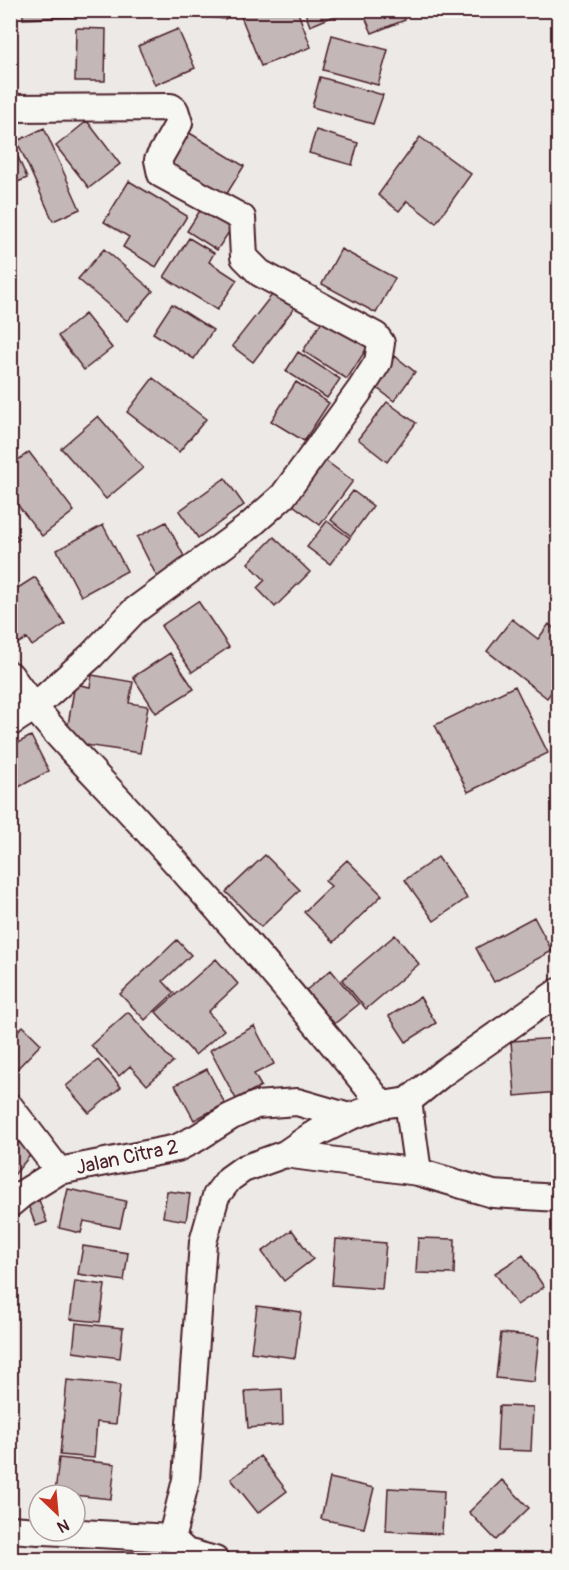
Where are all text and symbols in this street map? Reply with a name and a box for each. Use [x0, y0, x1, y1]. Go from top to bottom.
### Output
street label: Jalan Citra 2 [74, 1134, 180, 1180]
north arrow [27, 1483, 87, 1543]
text: N [54, 1514, 72, 1537]

